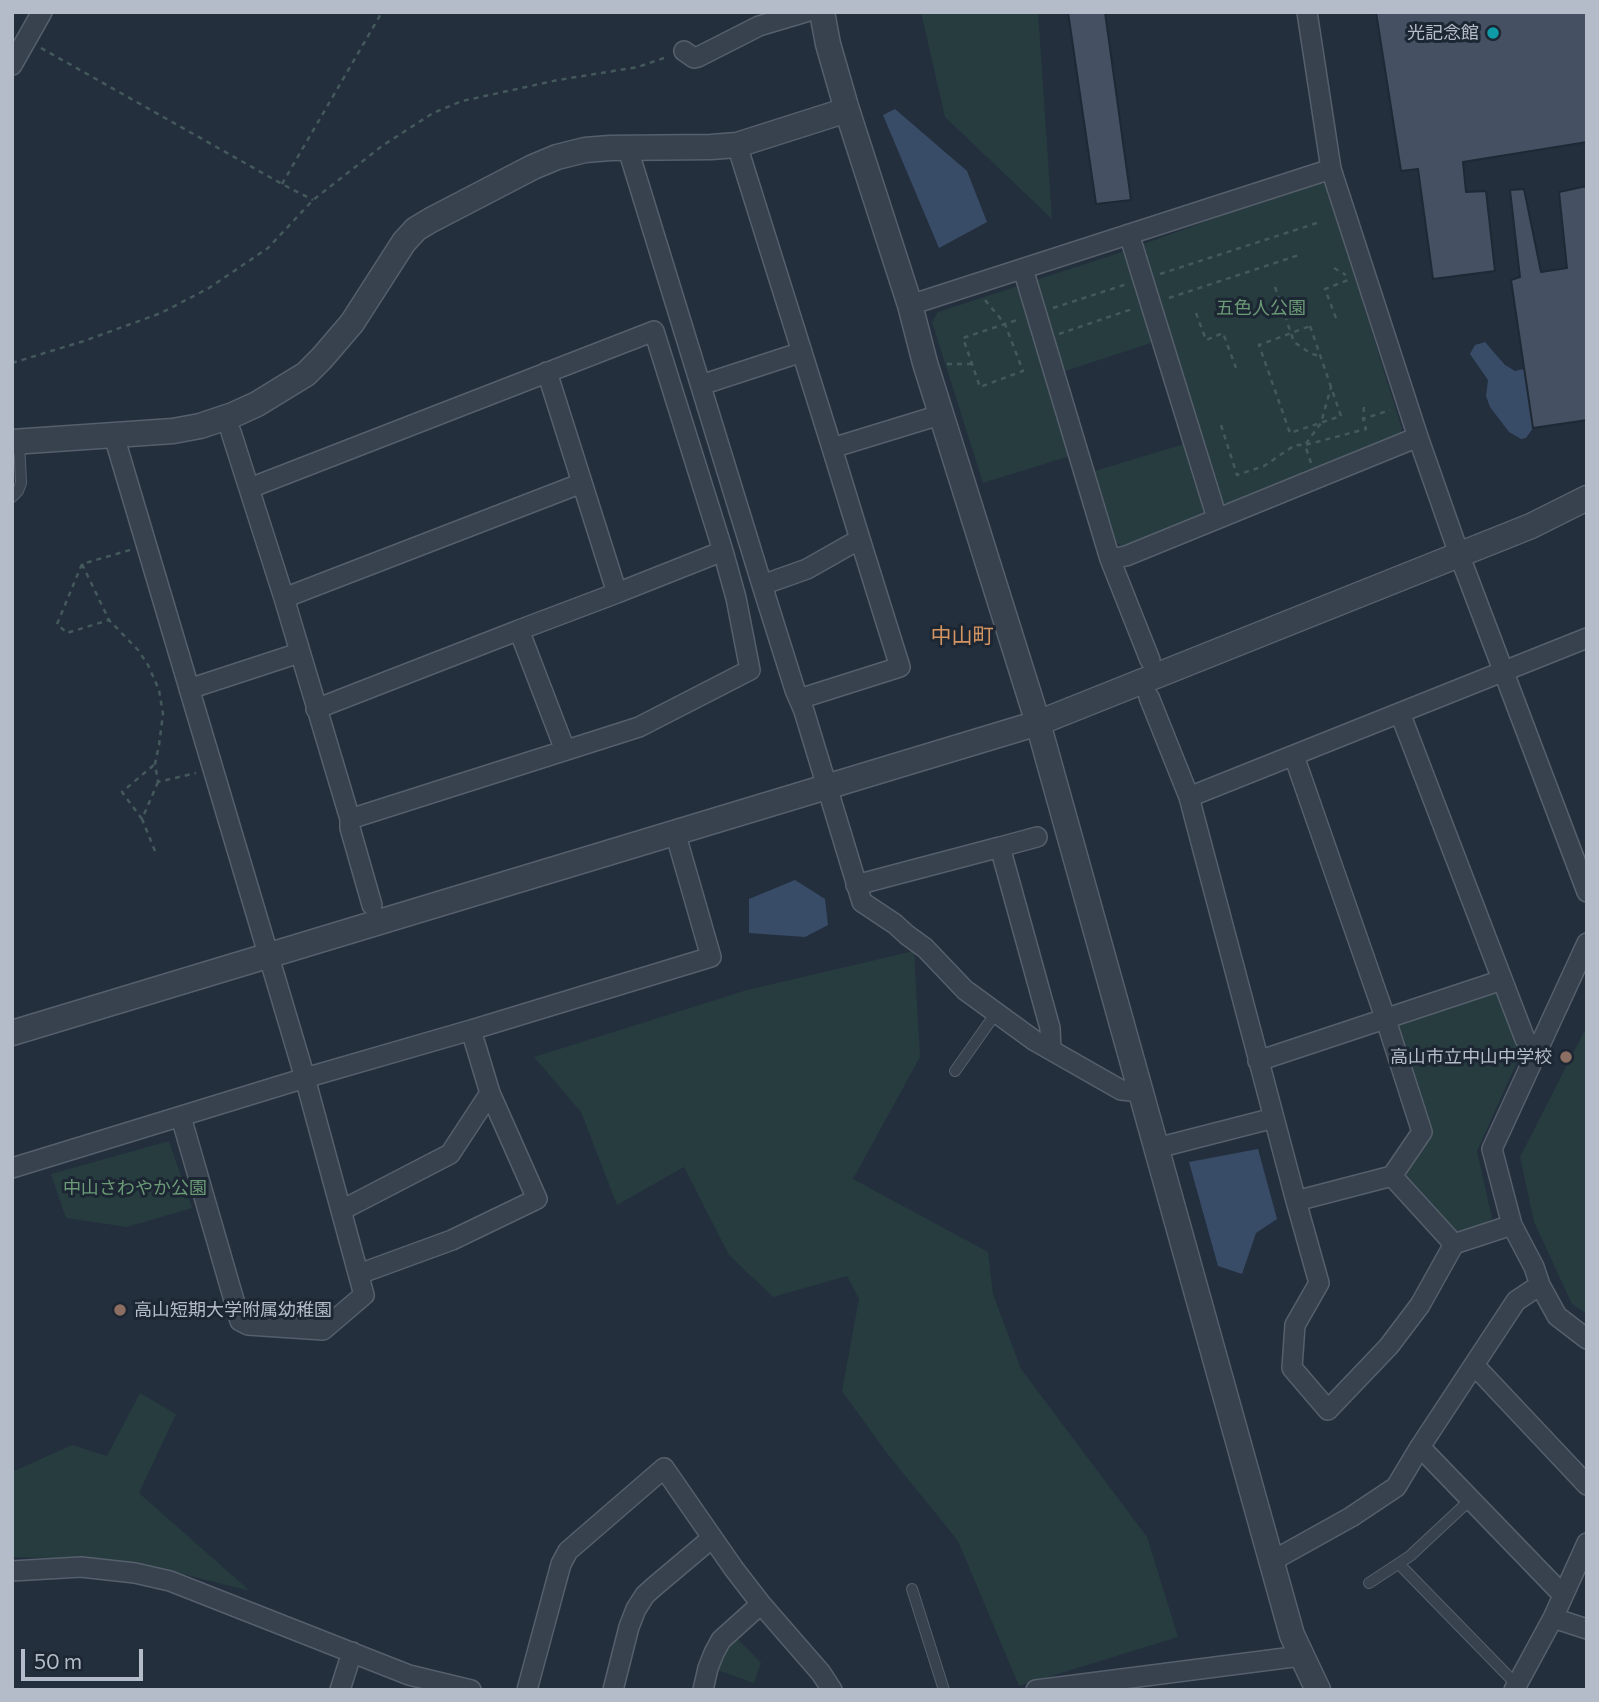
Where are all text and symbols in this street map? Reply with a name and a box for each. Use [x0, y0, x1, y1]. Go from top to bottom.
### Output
place label: 光記念館 [1407, 22, 1479, 44]
marker: 光記念館 [1485, 25, 1501, 41]
park label: 五色人公園 [1216, 297, 1306, 319]
district label: 中山町 [931, 623, 993, 649]
place label: 高山市立中山中学校 [1390, 1046, 1552, 1068]
marker: 高山市立中山中学校 [1558, 1049, 1574, 1065]
park label: 中山さわやか公園 [63, 1177, 207, 1199]
place label: 高山短期大学附属幼稚園 [134, 1299, 332, 1321]
marker: 高山短期大学附属幼稚園 [112, 1302, 128, 1318]
scale bar [24, 1636, 147, 1680]
text: 50 m [34, 1648, 82, 1673]

